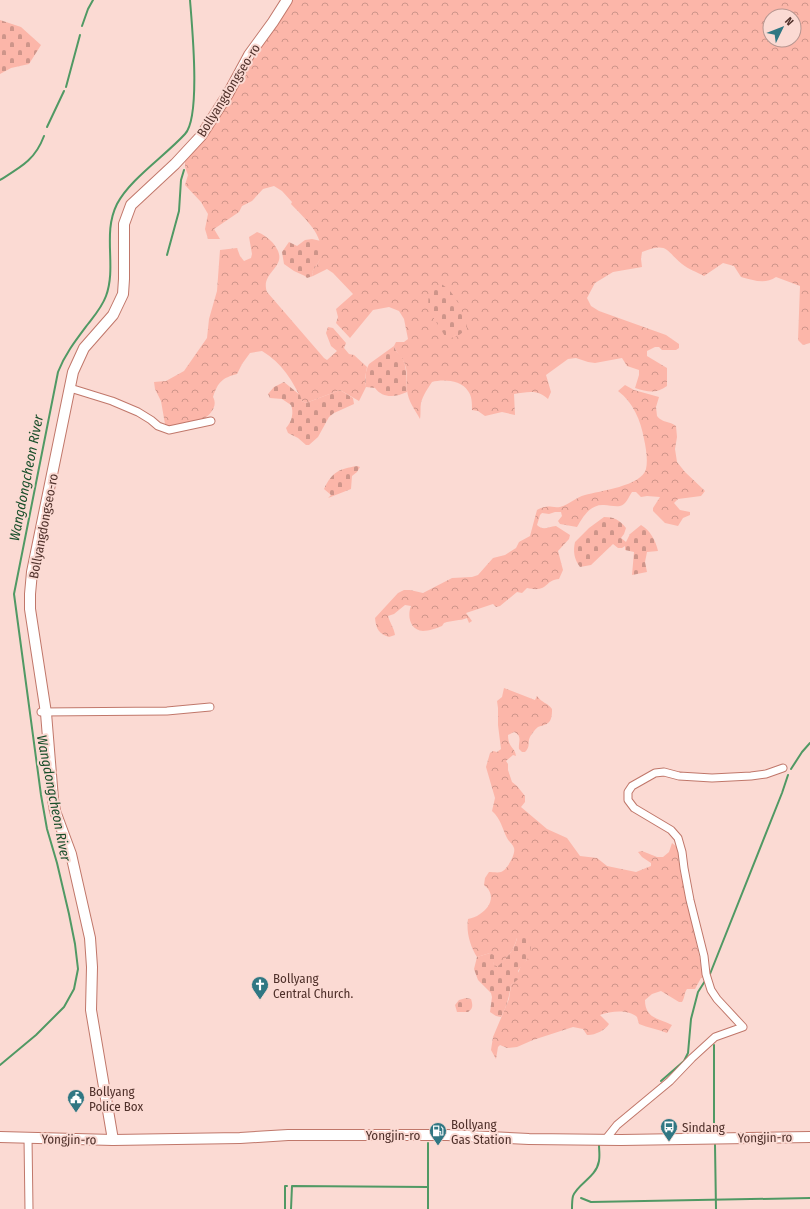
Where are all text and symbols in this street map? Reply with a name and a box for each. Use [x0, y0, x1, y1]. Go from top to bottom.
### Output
north arrow [762, 8, 802, 48]
text: N [782, 15, 796, 28]
street label: Bollyangdongseo-ro [194, 41, 263, 139]
water label: Wangdongcheon River [6, 412, 47, 543]
street label: Bollyangdongseo-ro [26, 472, 61, 580]
water label: Wangdongcheon River [33, 734, 74, 864]
place label: Bollyang Central Church. [273, 971, 353, 1001]
church icon: Bollyang Central Church. [250, 975, 270, 1000]
place label: Bollyang Police Box [89, 1084, 144, 1114]
public building icon: Bollyang Police Box [66, 1088, 86, 1113]
place label: Bollyang Gas Station [451, 1117, 512, 1147]
bus stop icon: Sindang [659, 1117, 679, 1142]
place label: Sindang [682, 1120, 726, 1135]
fuel station icon: Bollyang Gas Station [428, 1121, 448, 1146]
street label: Yongjin-ro [366, 1128, 421, 1143]
street label: Yongjin-ro [738, 1130, 793, 1145]
street label: Yongjin-ro [42, 1132, 97, 1147]

